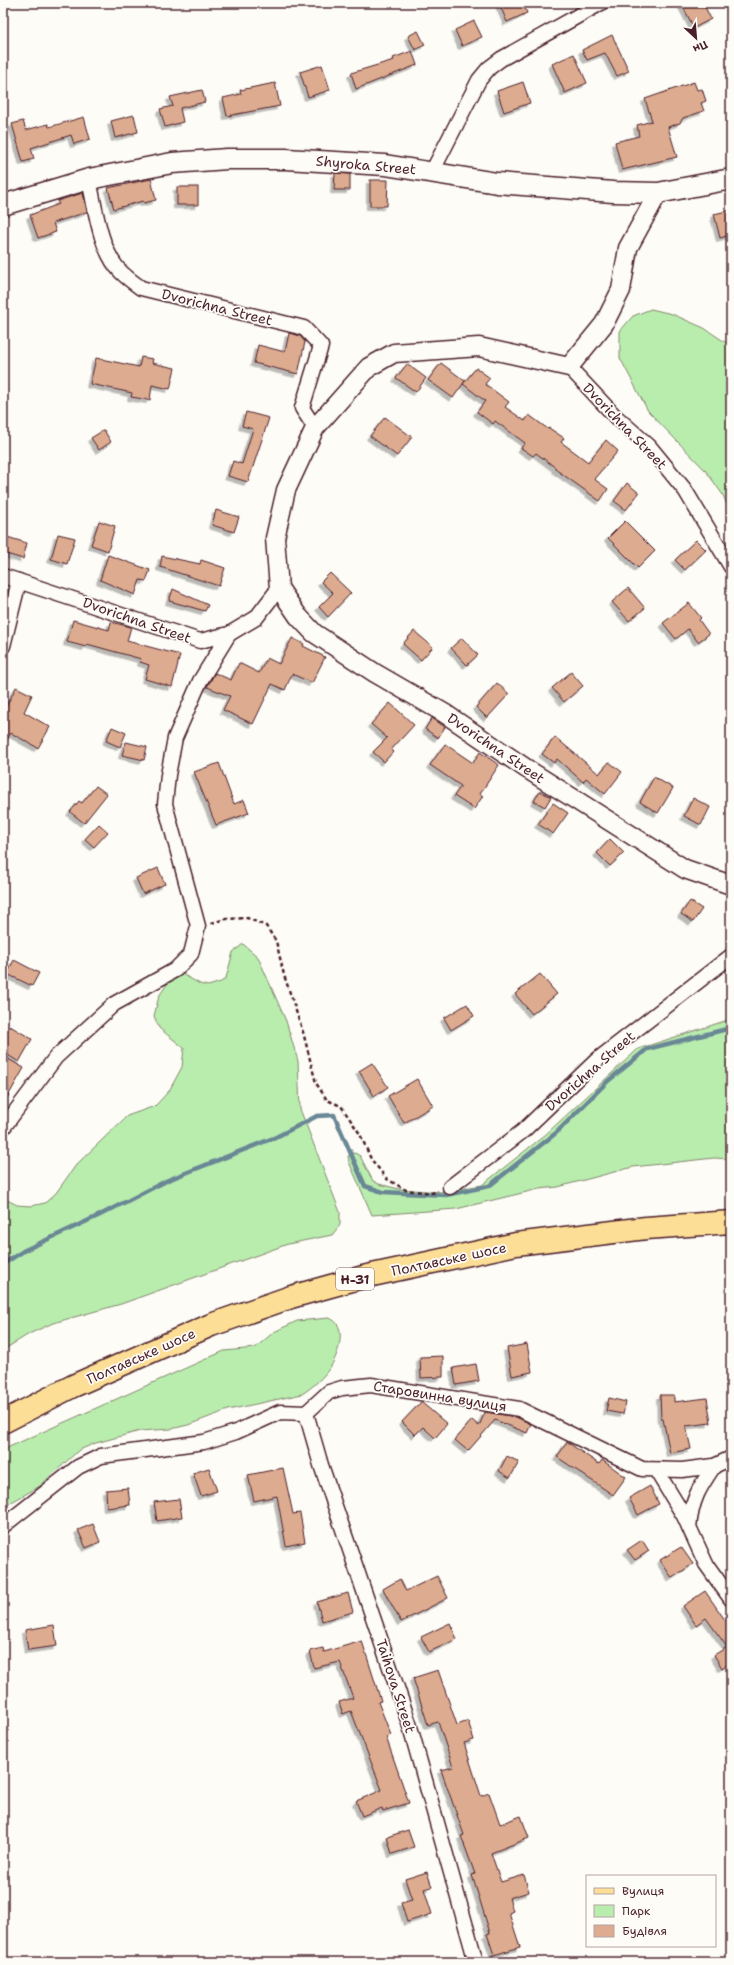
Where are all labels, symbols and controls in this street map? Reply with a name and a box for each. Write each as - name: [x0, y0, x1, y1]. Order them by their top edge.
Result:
- north arrow: [676, 18, 716, 58]
- text: Пн: [690, 37, 710, 56]
- street label: Shyroka Street: [315, 152, 417, 178]
- street label: Dvorichna Street: [160, 285, 274, 329]
- street label: Dvorichna Street: [579, 379, 671, 473]
- street label: Dvorichna Street: [80, 593, 194, 647]
- street label: Dvorichna Street: [444, 709, 548, 787]
- street label: Dvorichna Street: [541, 1027, 639, 1115]
- street label: Полтавське шосе: [390, 1238, 508, 1280]
- road number: Н-31: [336, 1268, 374, 1290]
- street label: Полтавське шосе: [84, 1324, 198, 1388]
- street label: Старовинна вулиця: [372, 1377, 508, 1415]
- street label: Taihova Street: [372, 1637, 420, 1735]
- legend: [586, 1875, 716, 1947]
- text: Вулиця: [622, 1883, 664, 1899]
- text: Парк: [622, 1903, 651, 1919]
- text: Будівля: [622, 1923, 667, 1939]

